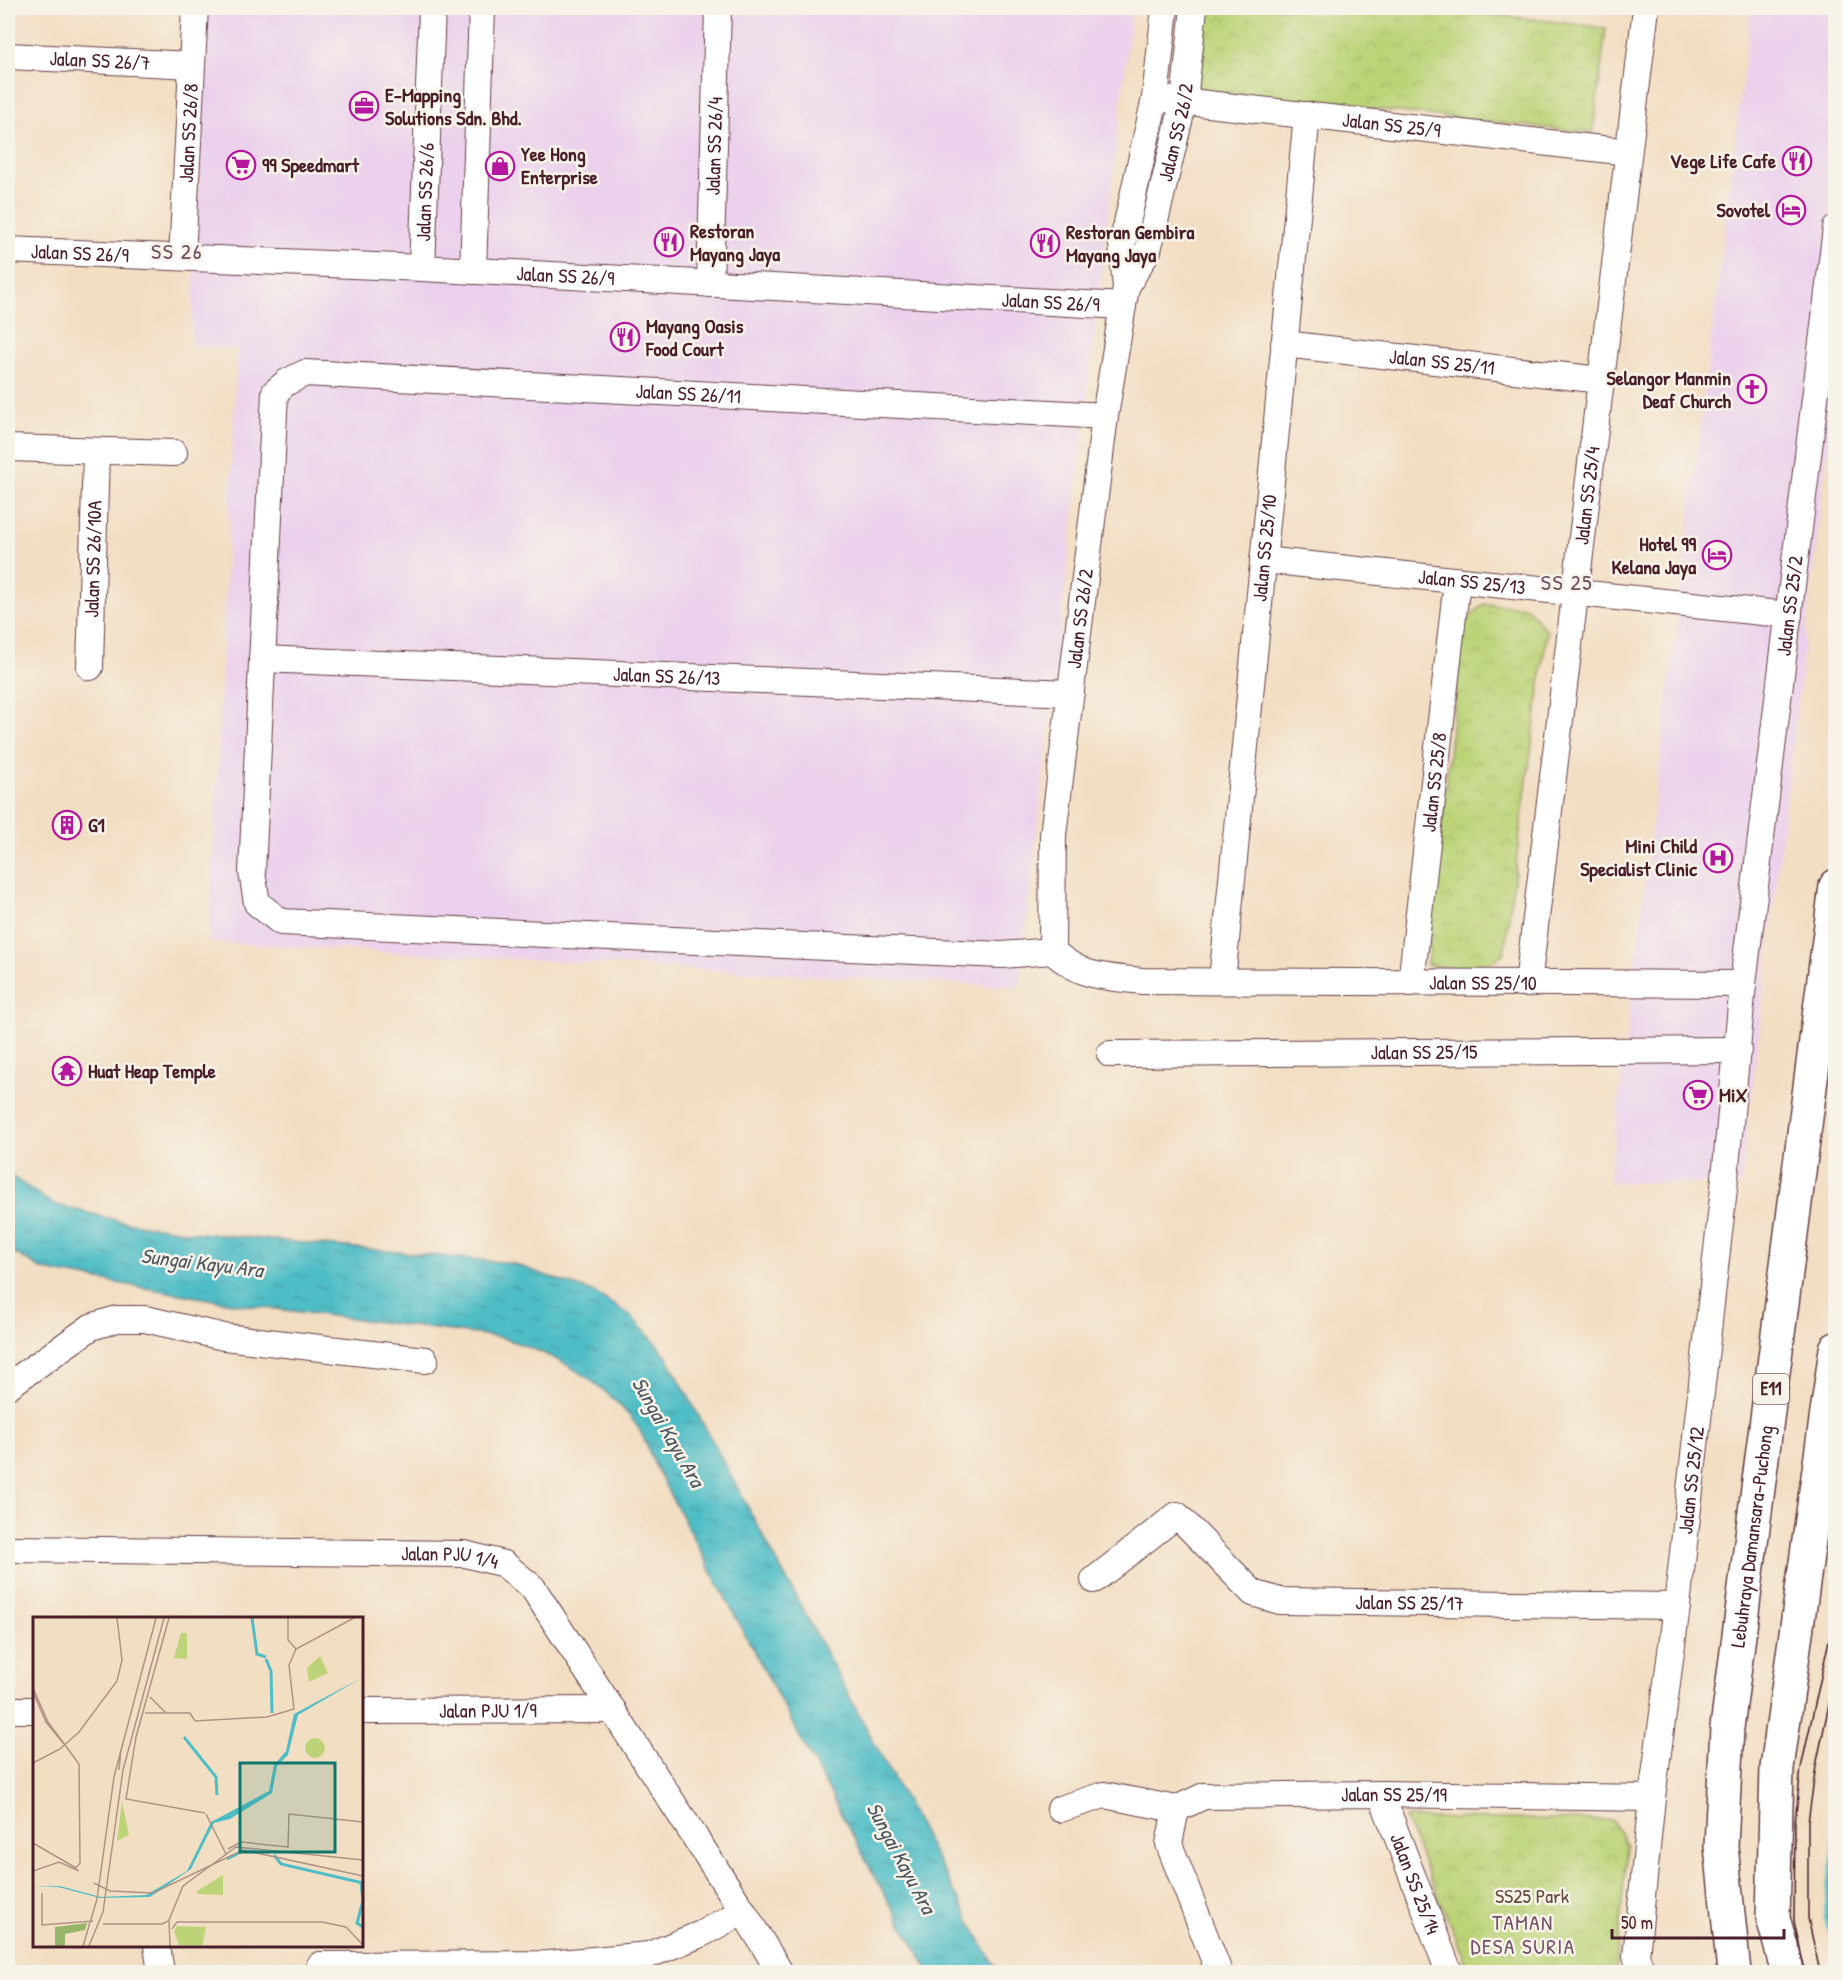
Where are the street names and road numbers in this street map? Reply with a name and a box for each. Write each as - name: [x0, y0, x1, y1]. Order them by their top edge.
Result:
- street label: Jalan SS 26/7: [49, 44, 151, 76]
- street label: Jalan SS 26/2: [1151, 81, 1199, 184]
- street label: Jalan SS 26/8: [172, 83, 204, 184]
- street label: Jalan SS 26/4: [699, 96, 728, 196]
- street label: Jalan SS 25/9: [1341, 105, 1442, 144]
- street label: Jalan SS 26/6: [409, 142, 440, 242]
- street label: Jalan SS 26/9: [30, 237, 130, 268]
- street label: Jalan SS 26/9: [516, 259, 615, 291]
- street label: Jalan SS 26/9: [1001, 285, 1100, 318]
- street label: Jalan SS 25/11: [1388, 342, 1496, 381]
- street label: Jalan SS 26/11: [635, 377, 742, 409]
- street label: Jalan SS 25/4: [1567, 445, 1606, 546]
- street label: Jalan SS 25/10: [1245, 493, 1283, 603]
- street label: Jalan SS 26/10A: [77, 500, 108, 618]
- street label: Jalan SS 25/2: [1769, 554, 1809, 657]
- street label: Jalan SS 25/13: [1417, 562, 1527, 600]
- street label: Jalan SS 26/2: [1060, 567, 1099, 670]
- street label: Jalan SS 26/13: [613, 660, 721, 691]
- street label: Jalan SS 25/8: [1414, 731, 1453, 833]
- street label: Jalan SS 25/10: [1429, 968, 1537, 996]
- street label: Jalan SS 25/15: [1370, 1038, 1478, 1065]
- road number: E11: [1753, 1374, 1789, 1404]
- street label: Jalan SS 25/12: [1671, 1424, 1710, 1535]
- street label: Lebuhraya Damansara–Puchong: [1724, 1424, 1779, 1649]
- street label: Jalan PJU 1/4: [401, 1539, 501, 1575]
- street label: Jalan SS 25/17: [1355, 1588, 1464, 1616]
- street label: Jalan PJU 1/9: [439, 1696, 537, 1724]
- street label: Jalan SS 25/19: [1341, 1780, 1447, 1808]
- street label: Jalan SS 25/14: [1384, 1829, 1447, 1938]

